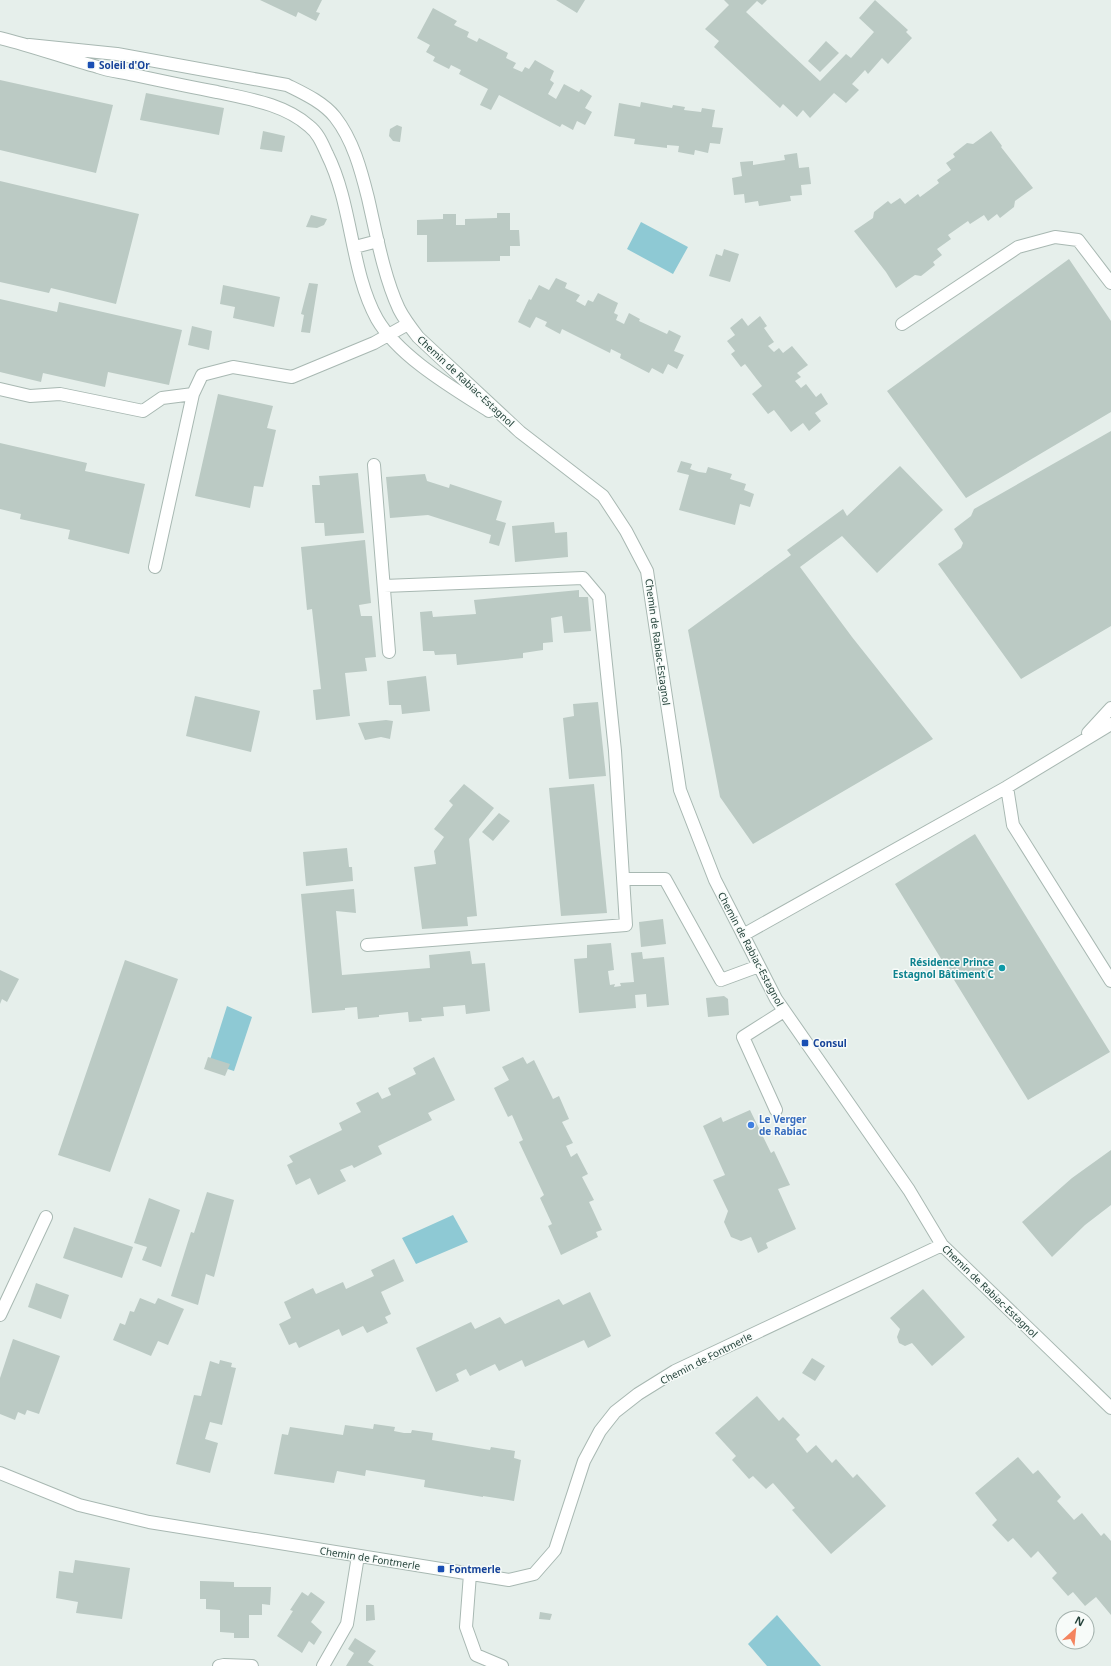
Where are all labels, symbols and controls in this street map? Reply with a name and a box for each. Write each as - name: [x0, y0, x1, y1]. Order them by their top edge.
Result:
- place label: Soleil d'Or: [99, 58, 150, 72]
- marker: Soleil d'Or: [86, 60, 96, 70]
- street label: Chemin de Rabiac-Estagnol: [414, 332, 518, 430]
- street label: Chemin de Rabiac-Estagnol: [642, 578, 674, 706]
- street label: Chemin de Rabiac-Estagnol: [715, 889, 787, 1009]
- place label: Résidence Prince Estagnol Bâtiment C: [893, 955, 995, 981]
- marker: Résidence Prince Estagnol Bâtiment C: [997, 963, 1007, 973]
- place label: Consul: [813, 1036, 847, 1050]
- marker: Consul: [800, 1038, 810, 1048]
- place label: Le Verger de Rabiac: [759, 1112, 807, 1138]
- marker: Le Verger de Rabiac: [746, 1120, 756, 1130]
- street label: Chemin de Rabiac-Estagnol: [939, 1242, 1041, 1340]
- street label: Chemin de Fontmerle: [658, 1329, 755, 1387]
- street label: Chemin de Fontmerle: [319, 1543, 422, 1573]
- place label: Fontmerle: [449, 1562, 501, 1576]
- marker: Fontmerle: [436, 1564, 446, 1574]
- north arrow: [1055, 1610, 1095, 1650]
- text: N: [1072, 1612, 1087, 1629]

